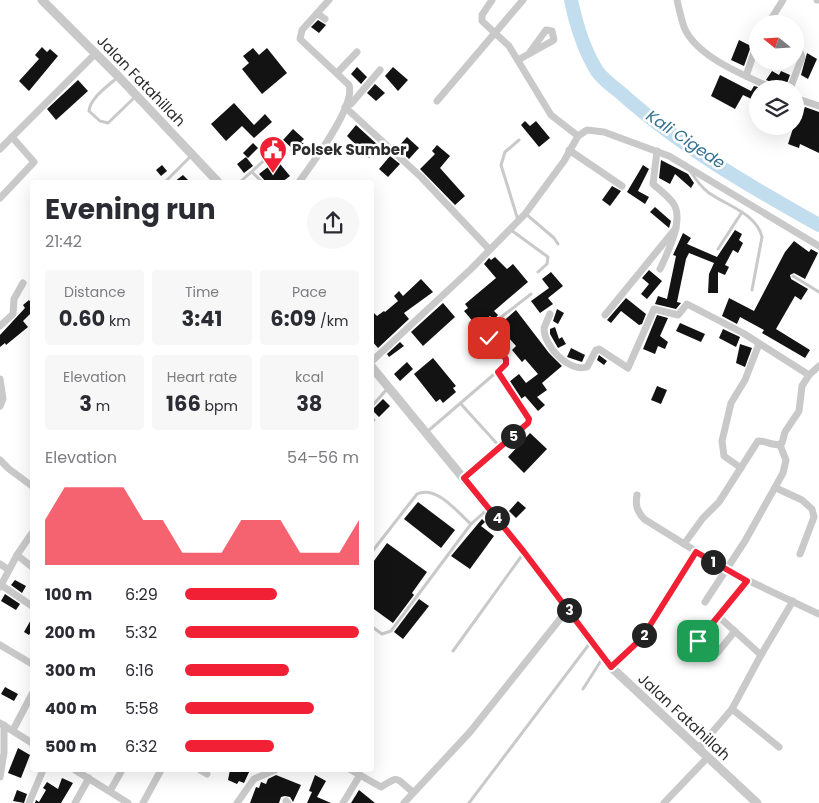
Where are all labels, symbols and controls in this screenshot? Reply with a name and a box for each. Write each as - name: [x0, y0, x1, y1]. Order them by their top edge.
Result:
- north arrow: [749, 15, 804, 70]
- map controls: [749, 15, 804, 135]
- street label: Jalan Fatahillah: [92, 30, 190, 131]
- button: layers: [749, 80, 804, 135]
- water label: Kali Cigede: [642, 104, 730, 174]
- public building icon: Polsek Sumber: [258, 135, 288, 174]
- place label: Polsek Sumber: [292, 139, 407, 160]
- text: Evening run: [45, 190, 216, 229]
- button: share: [307, 197, 359, 249]
- text: 21:42: [45, 230, 82, 253]
- text: Distance: [64, 282, 125, 302]
- text: Time: [185, 282, 219, 302]
- text: Pace: [292, 282, 327, 302]
- text: 0.60: [59, 304, 105, 333]
- text: 3:41: [182, 304, 222, 333]
- text: 6:09: [270, 304, 316, 333]
- text: km: [105, 311, 131, 331]
- text: /km: [316, 311, 348, 331]
- pin: [468, 317, 510, 359]
- icon: check: [475, 324, 503, 352]
- text: Elevation: [63, 367, 126, 387]
- text: Heart rate: [167, 367, 237, 387]
- text: kcal: [295, 367, 324, 387]
- text: 3: [79, 389, 92, 418]
- text: 166: [166, 389, 201, 418]
- text: 38: [296, 389, 322, 418]
- text: m: [92, 396, 110, 416]
- text: bpm: [201, 396, 238, 416]
- pin: 5: [500, 424, 526, 448]
- text: 5: [509, 426, 518, 446]
- text: Elevation: [45, 446, 117, 469]
- text: 54–56 m: [287, 446, 359, 469]
- pin: 4: [484, 506, 510, 530]
- text: 4: [493, 508, 502, 528]
- pin: 1: [700, 550, 726, 574]
- text: 1: [711, 552, 716, 572]
- text: 100 m: [45, 583, 92, 606]
- text: 6:29: [125, 583, 158, 606]
- pin: 3: [556, 598, 582, 622]
- text: 3: [565, 600, 574, 620]
- pin: [677, 620, 719, 662]
- text: 200 m: [45, 621, 95, 644]
- text: 5:32: [125, 621, 157, 644]
- pin: 2: [632, 622, 656, 648]
- text: 2: [641, 625, 649, 645]
- icon: arrive: [684, 627, 712, 655]
- text: 300 m: [45, 659, 96, 682]
- text: 6:16: [125, 659, 154, 682]
- street label: Jalan Fatahillah: [634, 668, 735, 765]
- text: 400 m: [45, 697, 97, 720]
- text: 5:58: [125, 697, 159, 720]
- text: 500 m: [45, 735, 97, 758]
- text: 6:32: [125, 735, 157, 758]

